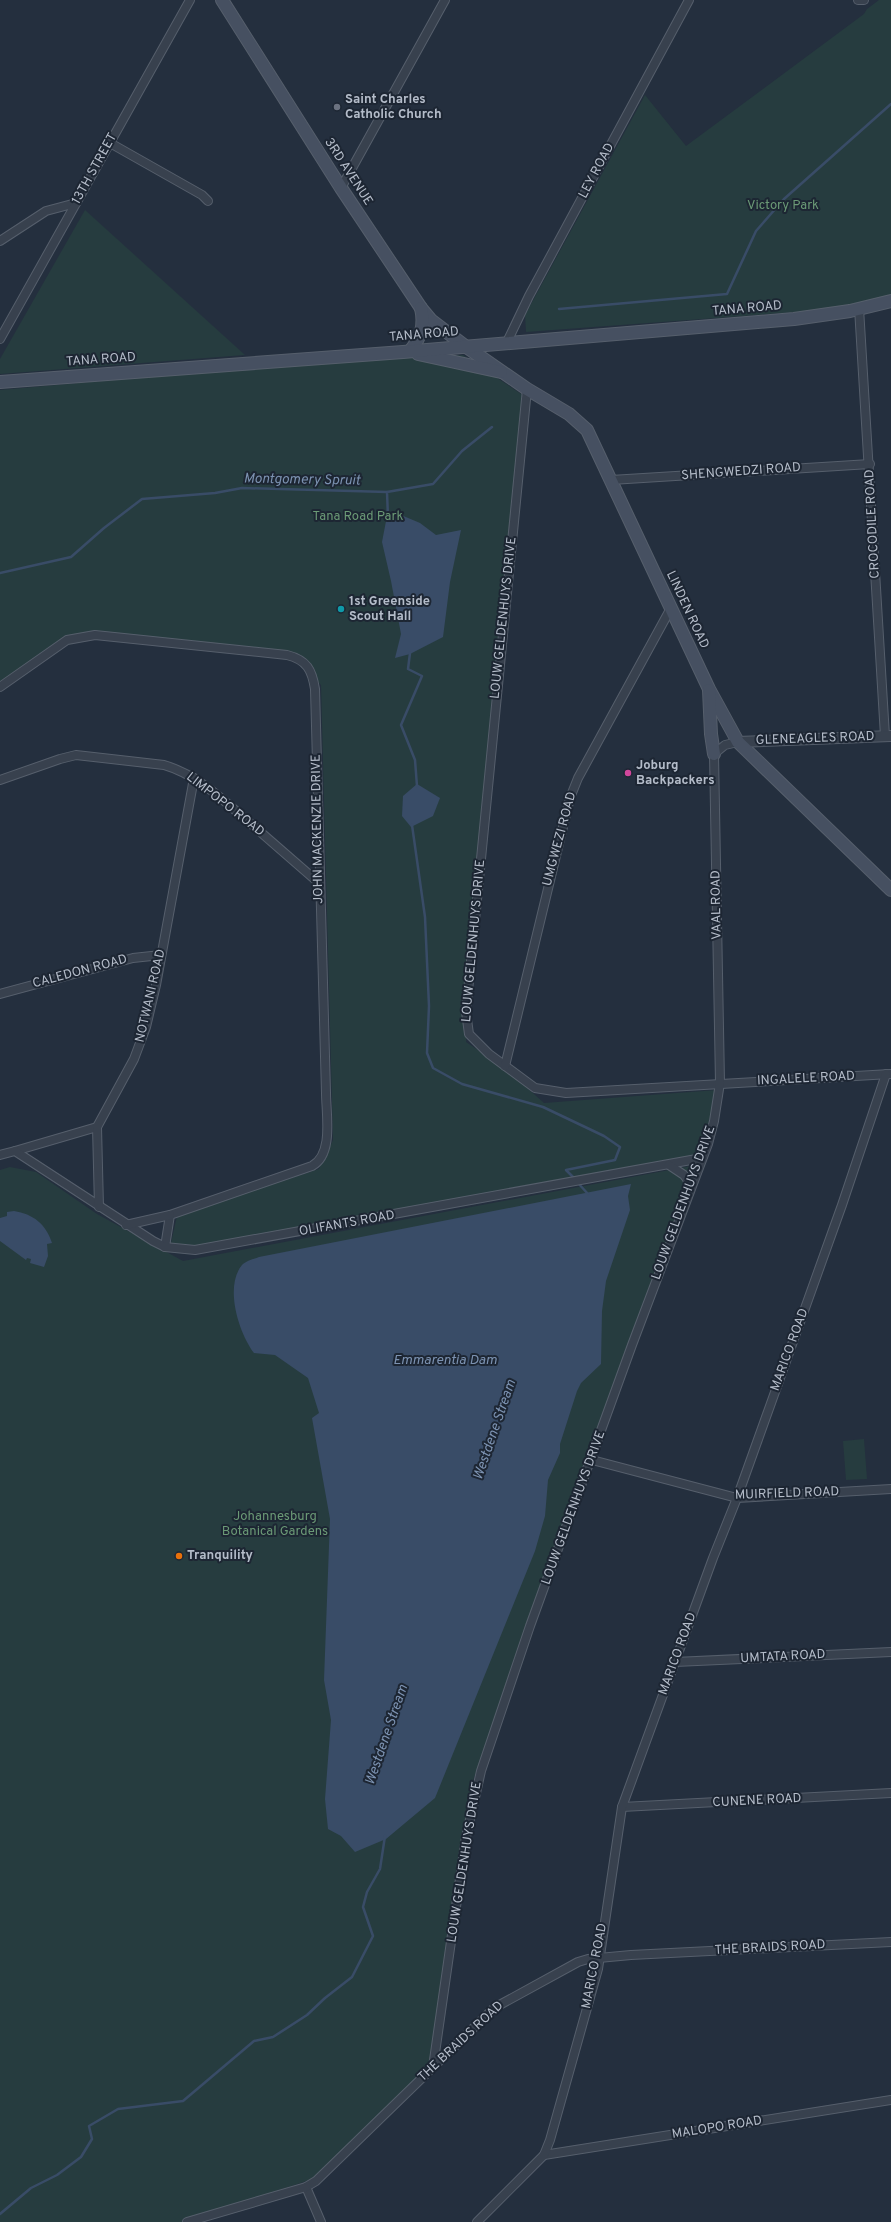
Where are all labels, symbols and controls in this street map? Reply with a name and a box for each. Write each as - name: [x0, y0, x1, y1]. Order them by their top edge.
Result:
- place label: Saint Charles Catholic Church: [345, 92, 442, 123]
- marker: Saint Charles Catholic Church: [332, 102, 342, 112]
- street label: 13TH STREET: [69, 131, 121, 207]
- street label: 3RD AVENUE: [320, 135, 376, 209]
- street label: LEY ROAD: [576, 140, 618, 202]
- park label: Victory Park: [747, 198, 819, 214]
- street label: TANA ROAD: [711, 298, 783, 320]
- street label: TANA ROAD: [388, 324, 460, 346]
- street label: TANA ROAD: [66, 350, 136, 370]
- street label: SHENGWEDZI ROAD: [681, 460, 801, 484]
- street label: CROCODILE ROAD: [862, 469, 884, 579]
- water label: Montgomery Spruit: [244, 470, 362, 490]
- park label: Tana Road Park: [312, 509, 404, 525]
- street label: LOUW GELDENHUYS DRIVE: [488, 536, 520, 700]
- street label: LINDEN ROAD: [662, 569, 712, 651]
- place label: 1st Greenside Scout Hall: [349, 594, 430, 625]
- marker: 1st Greenside Scout Hall: [336, 604, 346, 614]
- street label: GLENEAGLES ROAD: [755, 729, 875, 749]
- street label: JOHN MACKENZIE DRIVE: [309, 754, 327, 904]
- place label: Joburg Backpackers: [636, 758, 715, 789]
- marker: Joburg Backpackers: [623, 768, 633, 778]
- street label: LIMPOPO ROAD: [183, 770, 267, 840]
- street label: UMGWEZI ROAD: [540, 790, 580, 888]
- street label: LOUW GELDENHUYS DRIVE: [459, 859, 489, 1023]
- street label: VAAL ROAD: [708, 870, 726, 940]
- street label: NOTWANI ROAD: [132, 948, 170, 1044]
- street label: CALEDON ROAD: [31, 952, 129, 992]
- street label: INGALELE ROAD: [757, 1068, 855, 1090]
- street label: LOUW GELDENHUYS DRIVE: [649, 1124, 719, 1282]
- street label: OLIFANTS ROAD: [298, 1208, 396, 1240]
- street label: MARICO ROAD: [768, 1306, 812, 1394]
- water label: Emmarentia Dam: [393, 1352, 498, 1369]
- water label: Westdene Stream: [470, 1377, 520, 1482]
- street label: LOUW GELDENHUYS DRIVE: [539, 1429, 609, 1587]
- street label: MUIRFIELD ROAD: [735, 1484, 839, 1504]
- park label: Johannesburg Botanical Gardens: [222, 1509, 328, 1540]
- place label: Tranquility: [187, 1548, 254, 1564]
- marker: Tranquility: [174, 1551, 184, 1561]
- street label: MARICO ROAD: [656, 1610, 700, 1698]
- street label: UMTATA ROAD: [740, 1647, 826, 1667]
- water label: Westdene Stream: [362, 1682, 412, 1787]
- street label: LOUW GELDENHUYS DRIVE: [444, 1780, 486, 1944]
- street label: CUNENE ROAD: [712, 1791, 802, 1811]
- street label: MARICO ROAD: [579, 1922, 611, 2010]
- street label: THE BRAIDS ROAD: [714, 1937, 826, 1959]
- street label: THE BRAIDS ROAD: [415, 1998, 507, 2086]
- street label: MALOPO ROAD: [671, 2113, 763, 2143]

